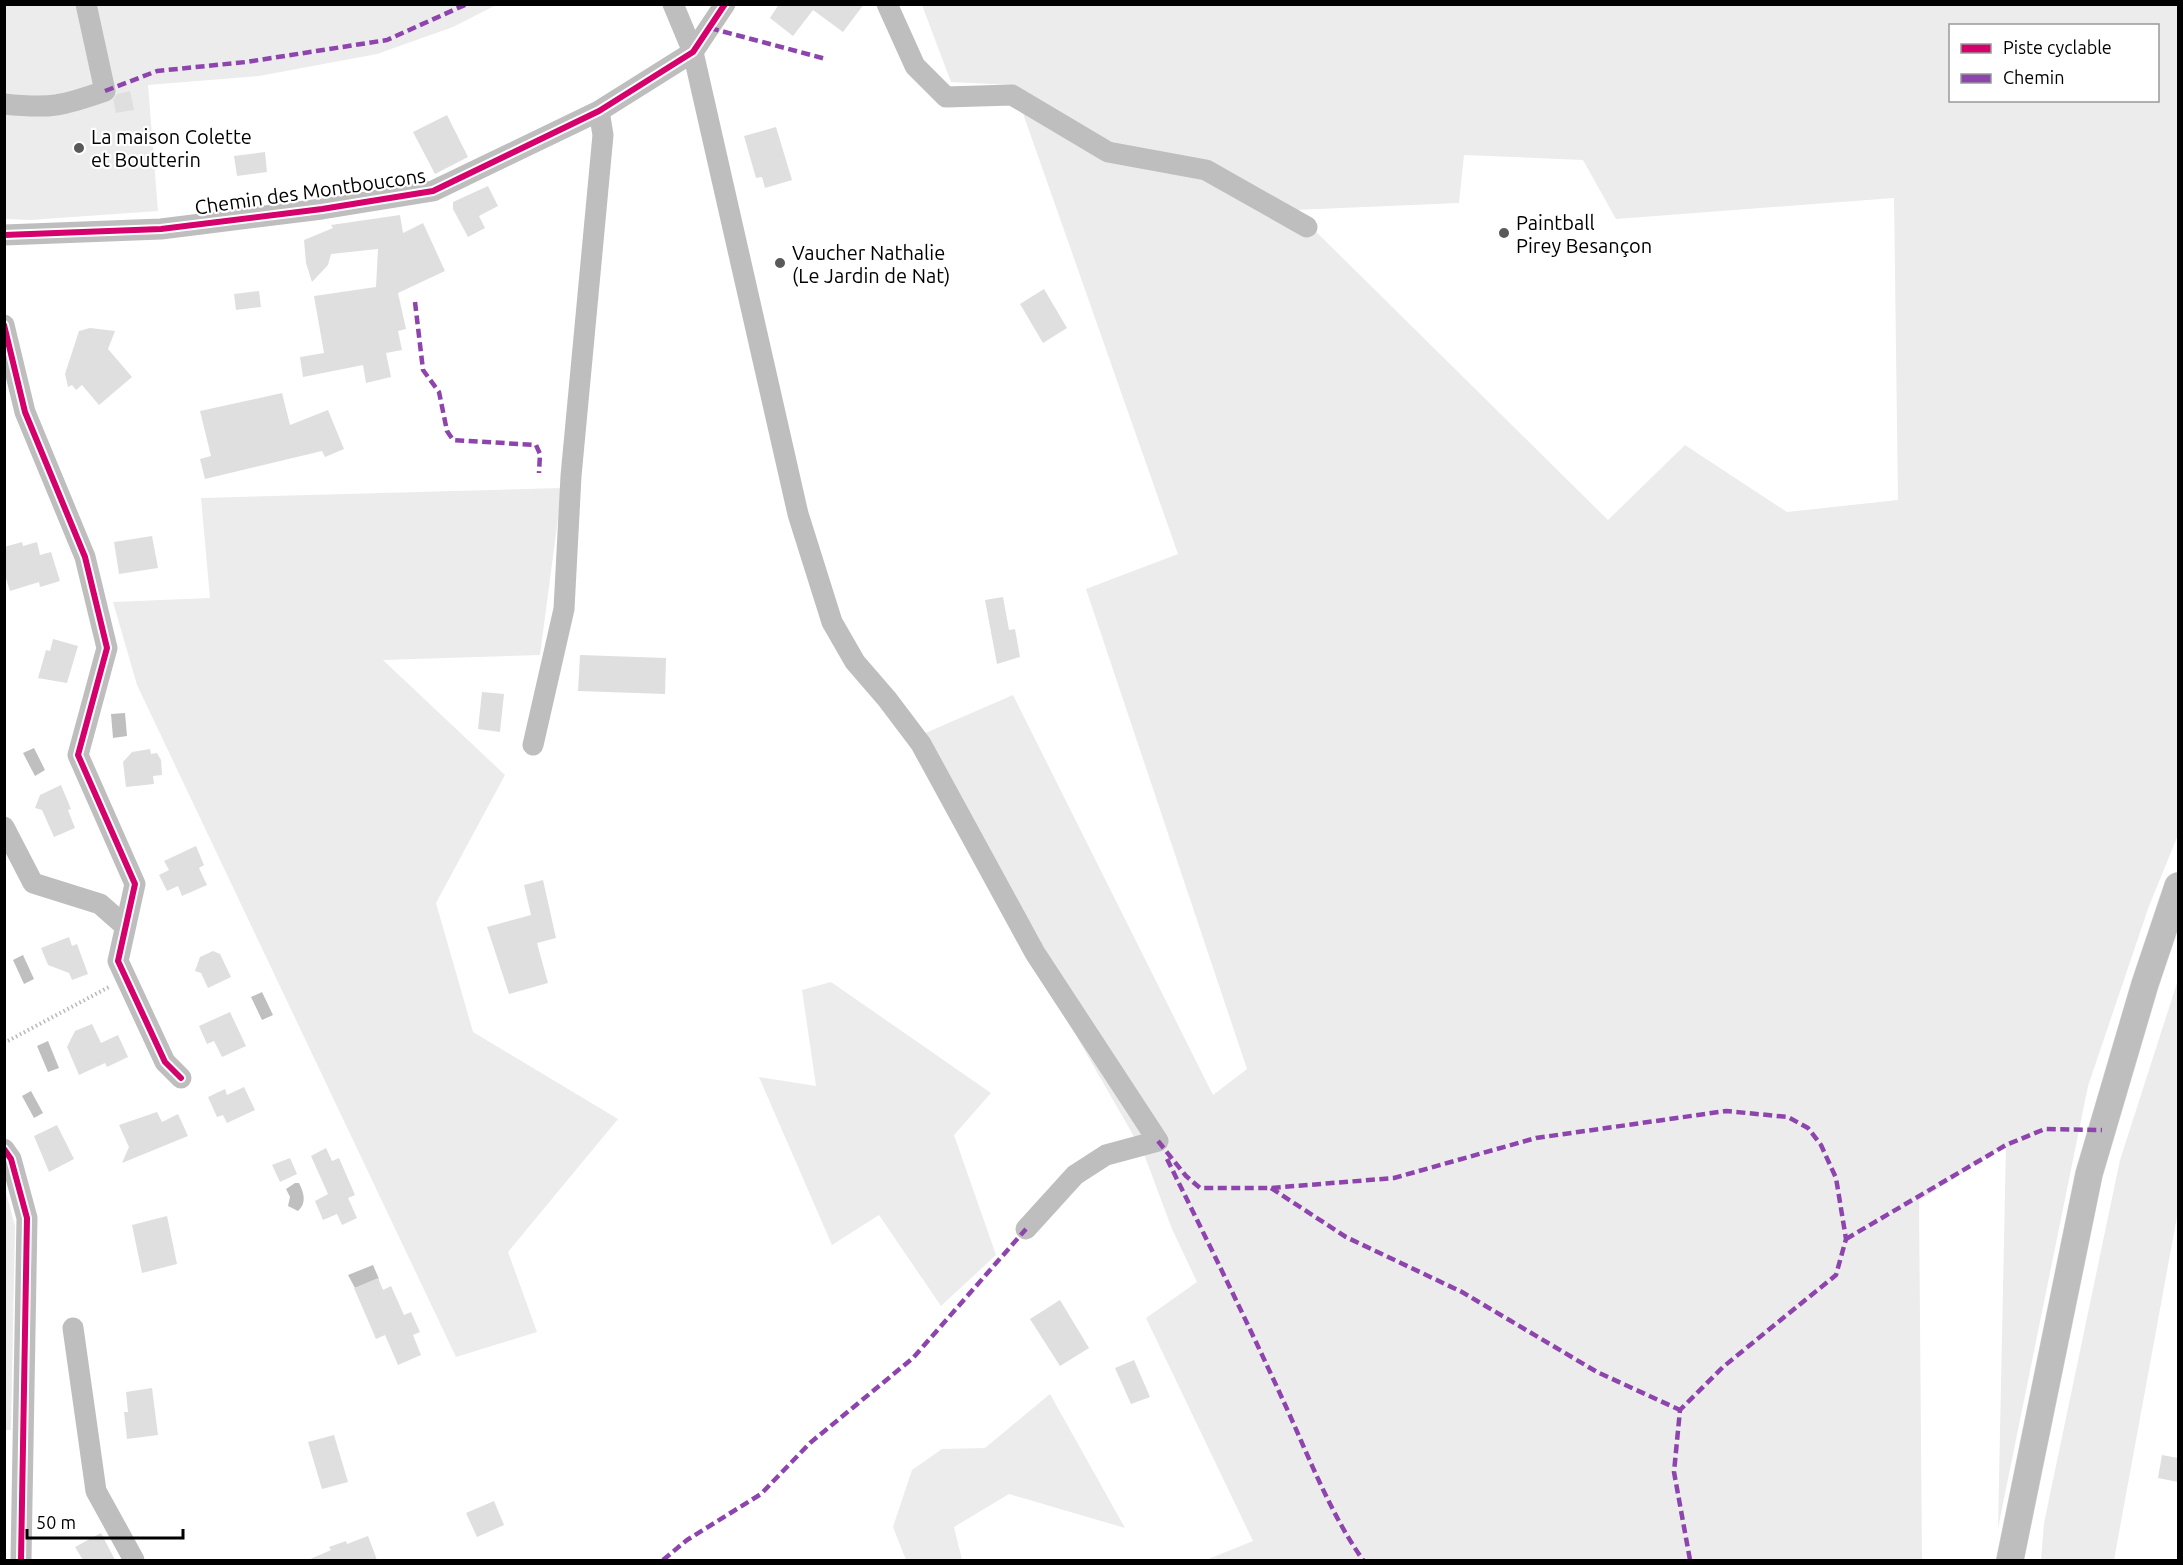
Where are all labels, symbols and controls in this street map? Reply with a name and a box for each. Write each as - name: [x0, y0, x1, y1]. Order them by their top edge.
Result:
- legend: [1949, 24, 2159, 102]
- text: Piste cyclable: [2003, 37, 2112, 57]
- text: Chemin: [2003, 67, 2064, 87]
- place label: La maison Colette et Boutterin: [91, 125, 252, 171]
- marker: La maison Colette et Boutterin: [72, 141, 86, 155]
- street label: Chemin des Montboucons: [193, 163, 427, 219]
- place label: Paintball Pirey Besançon: [1516, 211, 1652, 257]
- marker: Paintball Pirey Besançon: [1497, 226, 1511, 240]
- place label: Vaucher Nathalie (Le Jardin de Nat): [792, 241, 950, 287]
- marker: Vaucher Nathalie (Le Jardin de Nat): [773, 256, 787, 270]
- scale bar: [27, 1502, 183, 1540]
- text: 50 m: [36, 1512, 76, 1532]

